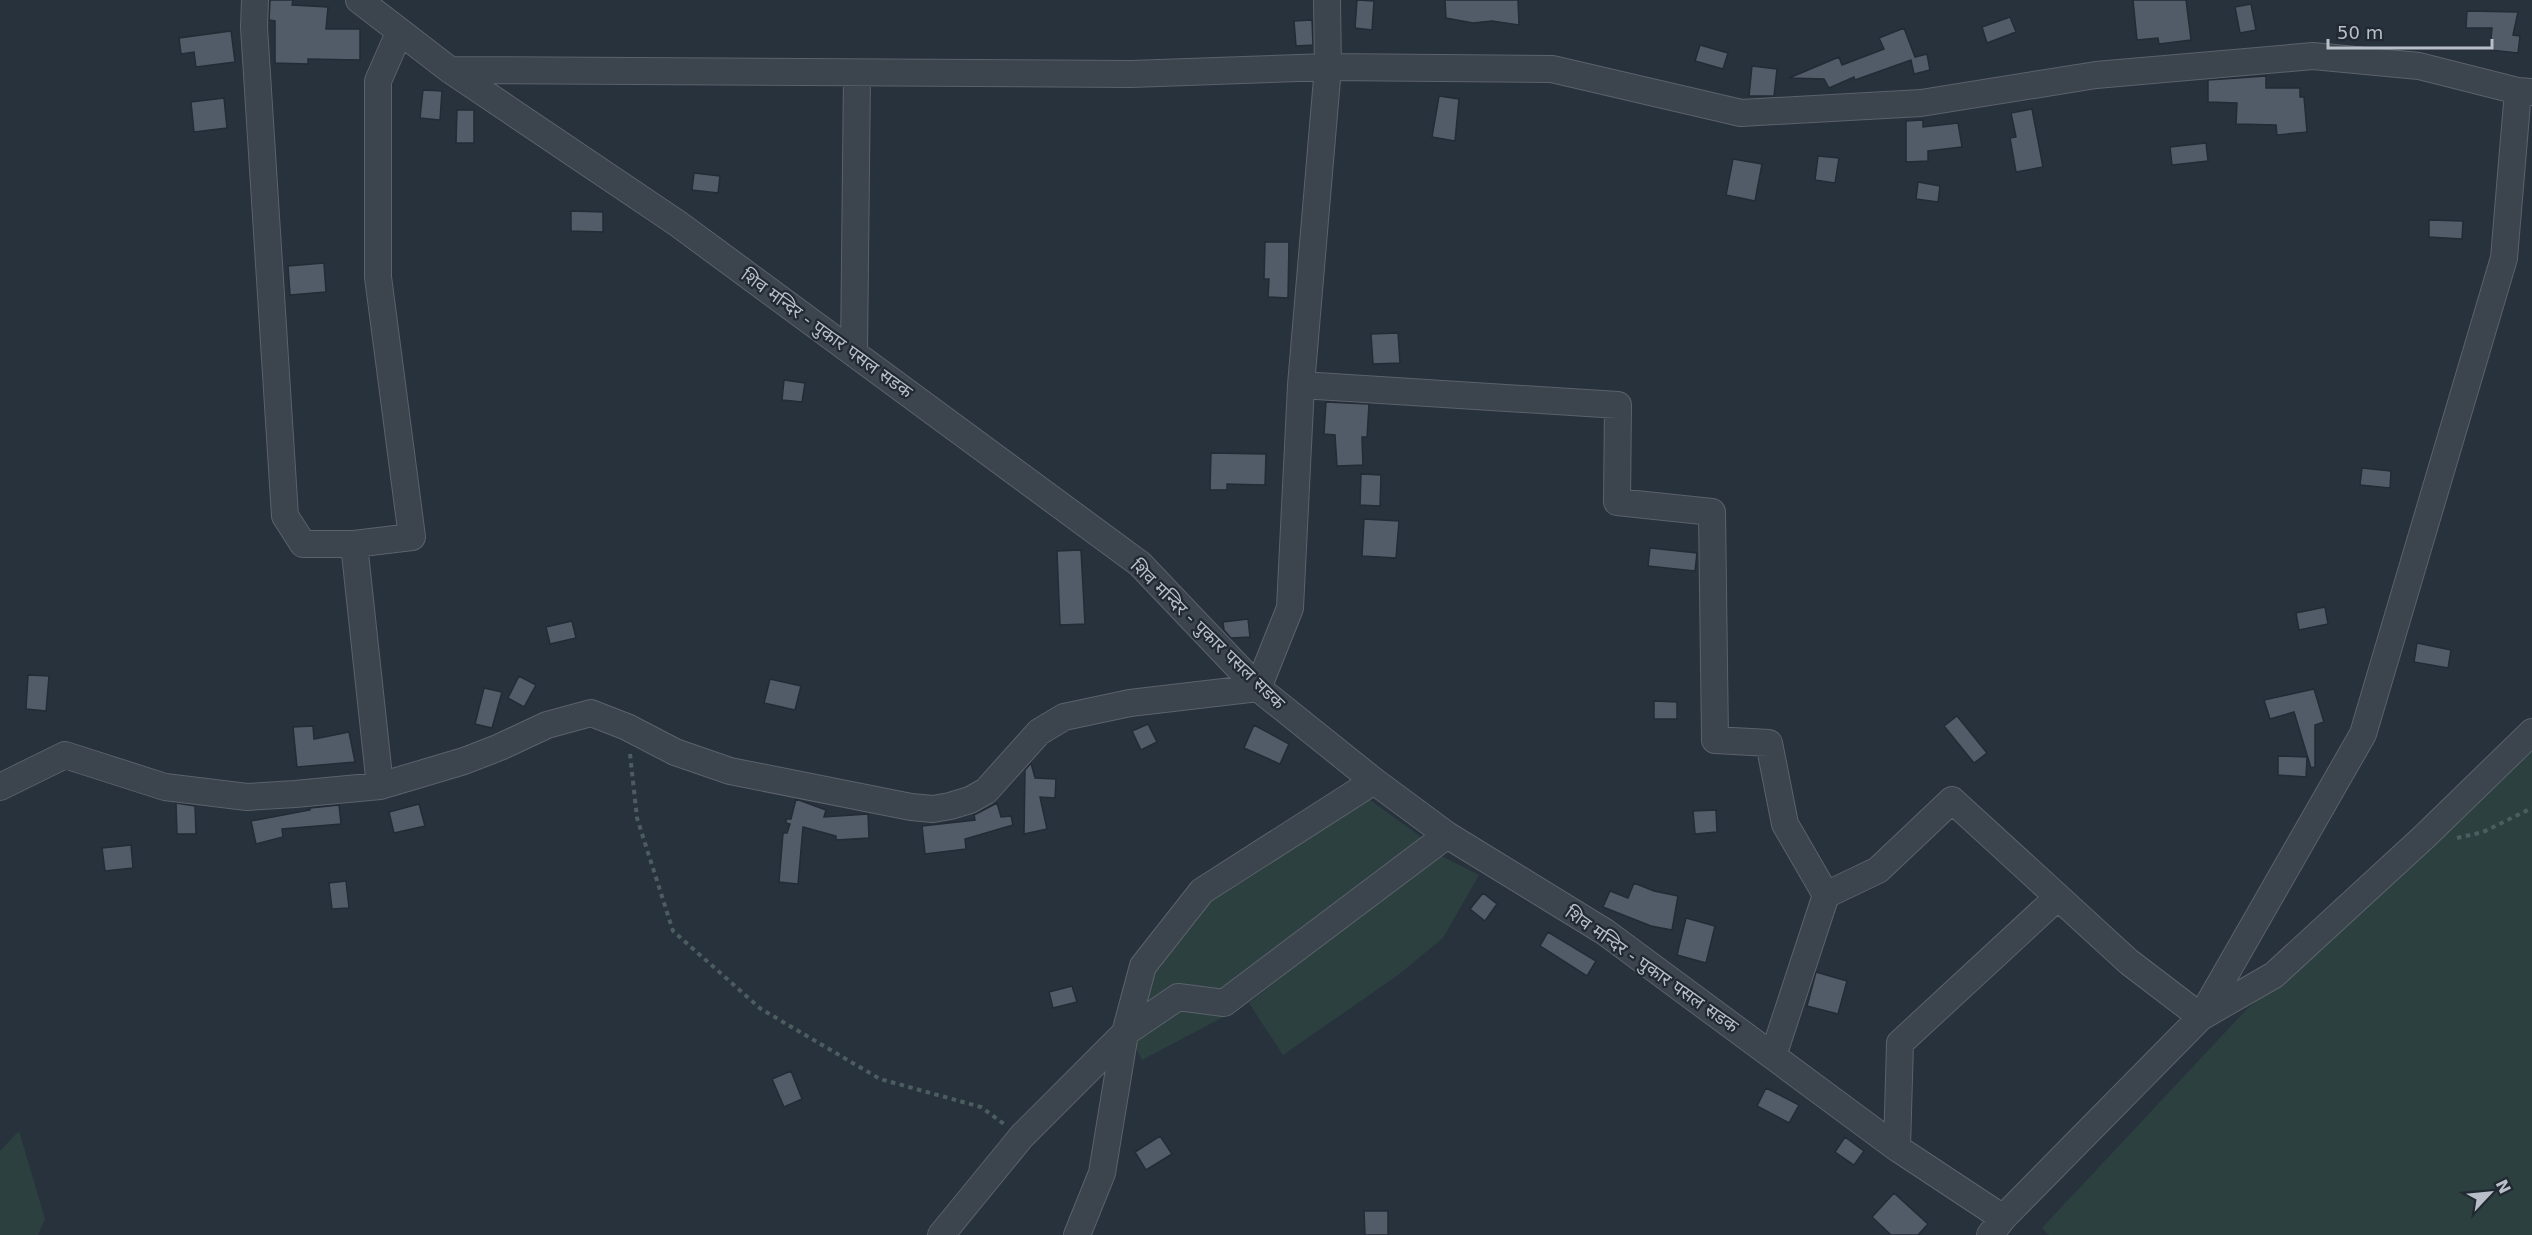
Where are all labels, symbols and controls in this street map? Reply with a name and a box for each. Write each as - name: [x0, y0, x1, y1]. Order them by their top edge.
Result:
- scale bar: [2328, 12, 2492, 50]
- text: 50 m: [2337, 22, 2383, 43]
- street label: शिव मन्दिर - पुकार पसल सडक: [736, 264, 918, 404]
- street label: शिव मन्दिर - पुकार पसल सडक: [1125, 555, 1290, 715]
- street label: शिव मन्दिर - पुकार पसल सडक: [1560, 901, 1743, 1039]
- north arrow: [2460, 1163, 2520, 1223]
- text: N: [2492, 1176, 2515, 1197]

